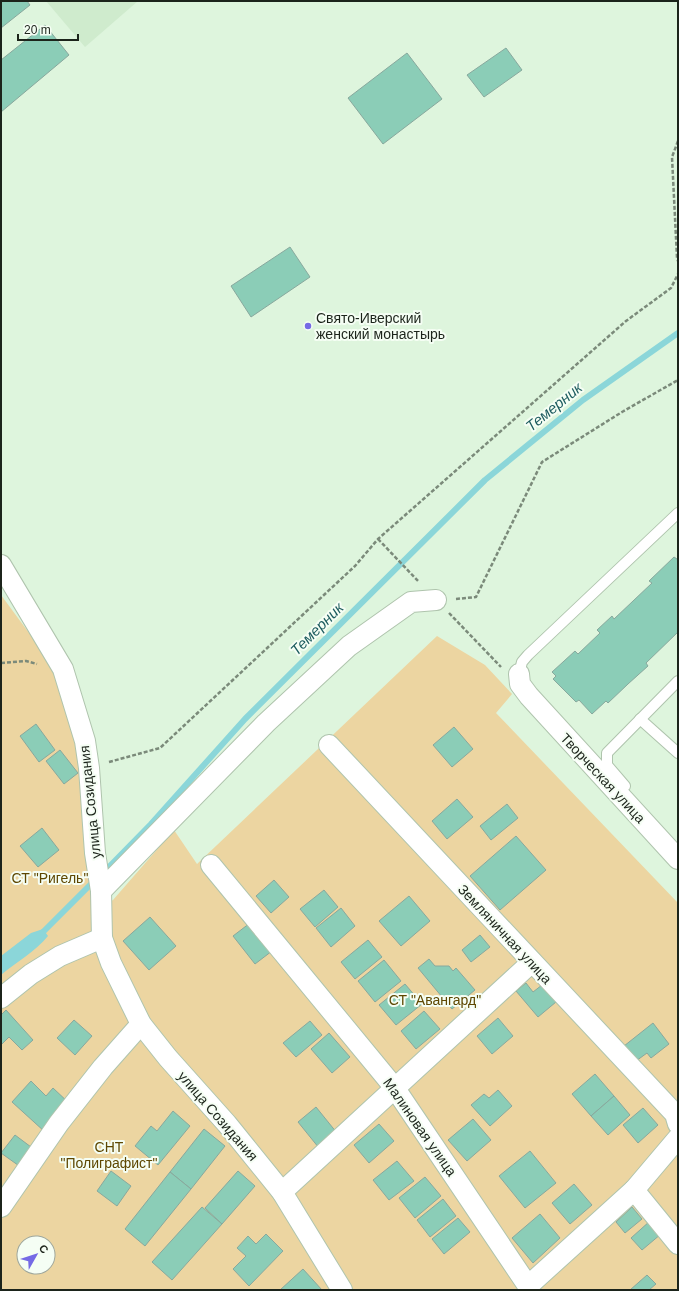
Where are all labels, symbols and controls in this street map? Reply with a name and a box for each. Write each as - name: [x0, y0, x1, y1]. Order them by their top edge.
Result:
- scale bar: [18, 16, 78, 42]
- text: 20 m: [24, 23, 51, 37]
- place label: Свято-Иверский женский монастырь: [316, 310, 445, 342]
- marker: Свято-Иверский женский монастырь: [303, 321, 313, 331]
- water label: Темерник: [522, 378, 586, 434]
- water label: Темерник: [287, 598, 347, 659]
- street label: Творческая улица: [557, 730, 649, 826]
- street label: улица Созидания: [76, 745, 104, 859]
- park label: СТ "Ригель": [12, 870, 88, 886]
- street label: Земляничная улица: [455, 881, 555, 987]
- park label: СТ "Авангард": [389, 992, 481, 1008]
- street label: улица Созидания: [175, 1068, 261, 1164]
- street label: Малиновая улица: [380, 1075, 460, 1179]
- park label: СНТ "Полиграфист": [61, 1139, 157, 1171]
- north arrow: [16, 1235, 56, 1275]
- text: С: [37, 1242, 51, 1256]

